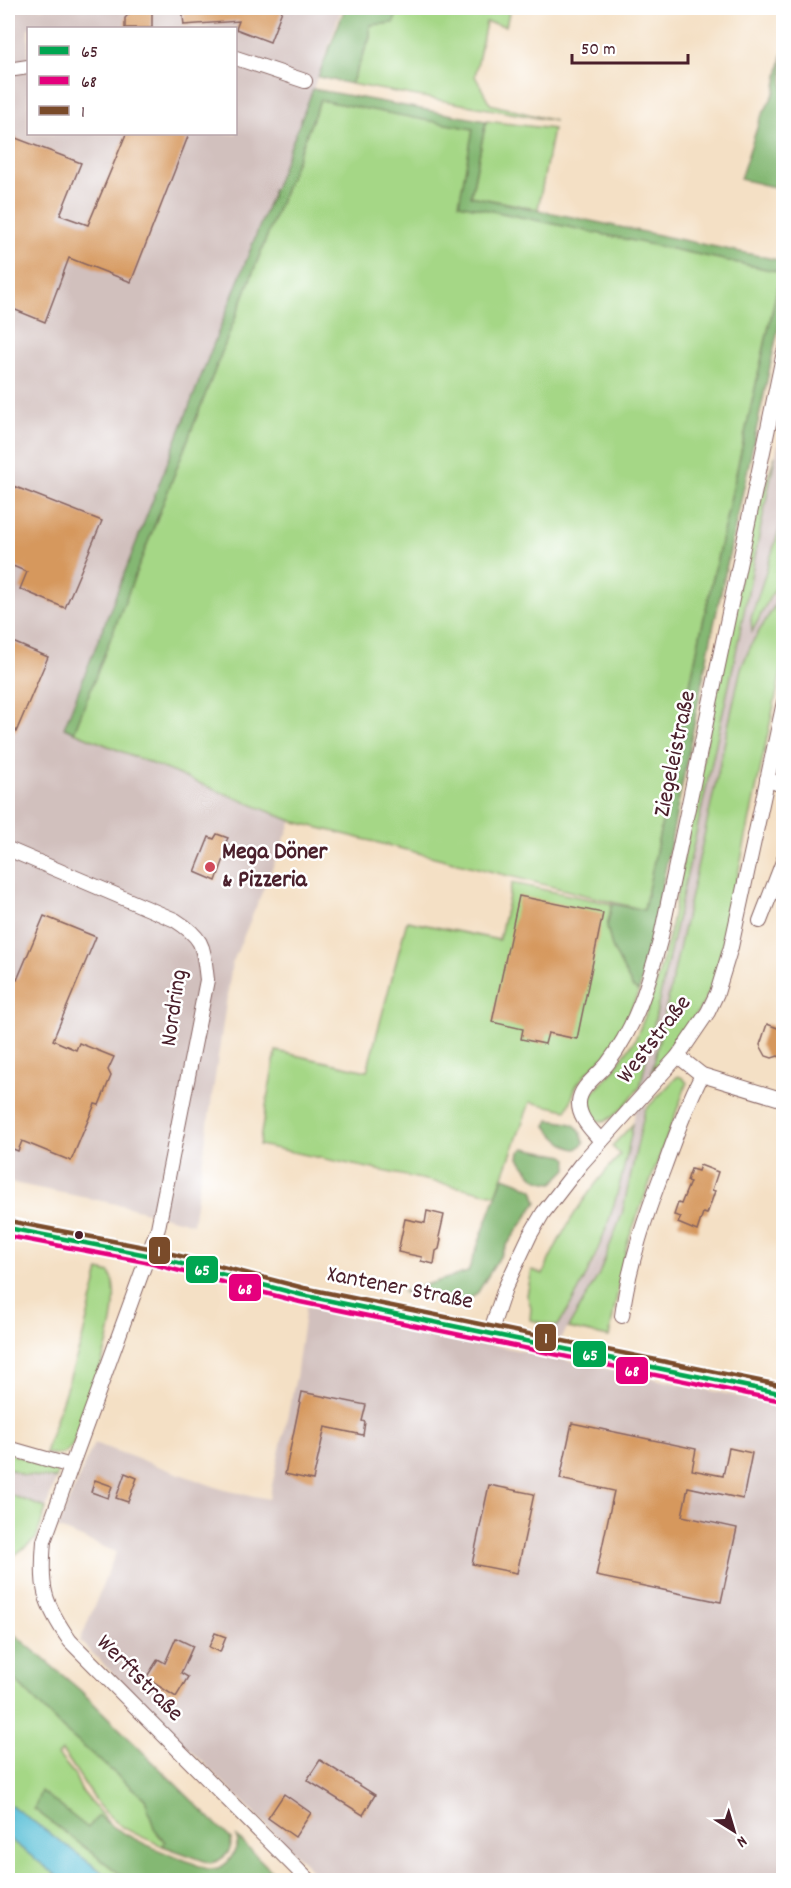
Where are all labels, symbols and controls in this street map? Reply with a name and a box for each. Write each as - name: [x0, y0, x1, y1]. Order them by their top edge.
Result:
- legend: [27, 27, 237, 135]
- scale bar: [572, 27, 688, 65]
- text: 50 m: [581, 38, 616, 63]
- text: 65: [81, 41, 98, 66]
- text: 68: [81, 71, 97, 96]
- text: 1: [81, 101, 85, 126]
- street label: Ziegeleistraße: [646, 688, 706, 820]
- place label: Mega Döner & Pizzeria: [222, 836, 329, 898]
- marker: Mega Döner & Pizzeria: [203, 860, 217, 874]
- street label: Nordring: [153, 967, 197, 1049]
- street label: Weststraße: [609, 988, 701, 1092]
- unlabelled marker: [73, 1229, 85, 1241]
- line badge: 1: [148, 1236, 171, 1265]
- text: 1: [157, 1241, 161, 1264]
- line badge: 65: [185, 1255, 219, 1284]
- street label: Xantener Straße: [324, 1258, 476, 1320]
- text: 65: [194, 1260, 210, 1283]
- line badge: 68: [228, 1273, 262, 1302]
- text: 68: [238, 1279, 253, 1302]
- line badge: 1: [534, 1323, 557, 1352]
- text: 1: [544, 1328, 548, 1351]
- line badge: 65: [572, 1340, 607, 1368]
- text: 65: [582, 1345, 598, 1368]
- line badge: 68: [615, 1356, 649, 1385]
- text: 68: [625, 1361, 640, 1384]
- street label: Werftstraße: [88, 1628, 190, 1730]
- north arrow: [704, 1801, 764, 1861]
- text: N: [731, 1829, 752, 1853]

